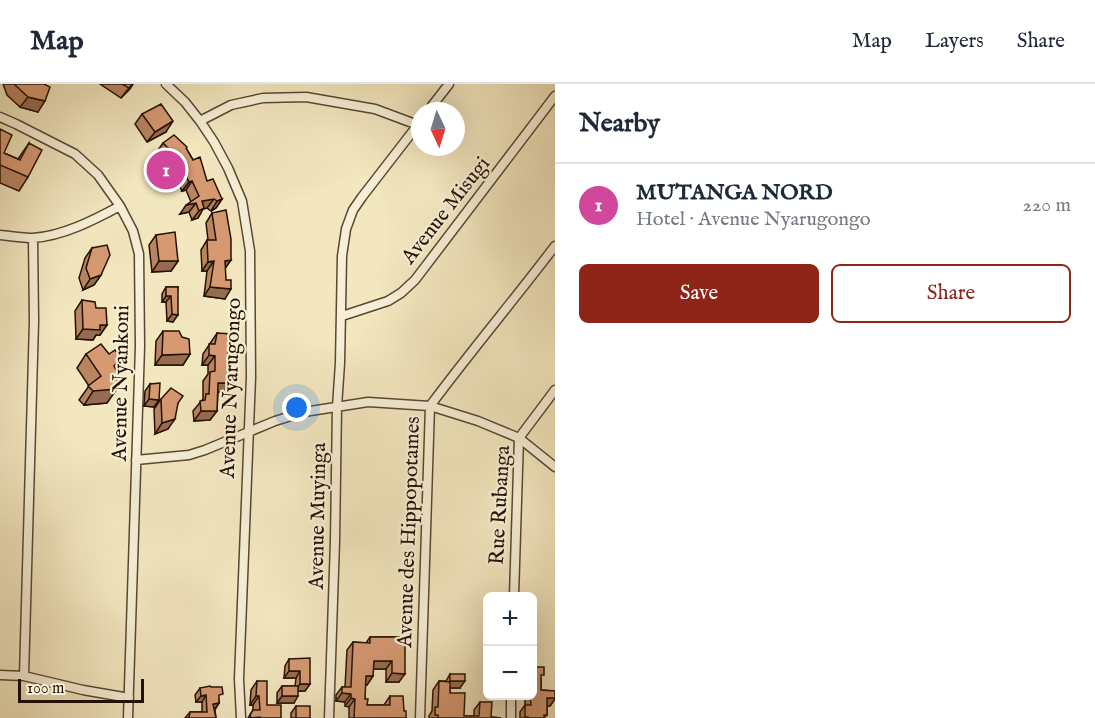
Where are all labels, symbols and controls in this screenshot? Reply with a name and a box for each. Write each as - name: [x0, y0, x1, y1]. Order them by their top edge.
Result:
- text: Map: [30, 24, 84, 59]
- text: Map: [852, 28, 892, 55]
- text: Layers: [925, 28, 984, 55]
- text: Share: [1017, 28, 1065, 55]
- north arrow: [411, 102, 465, 156]
- text: Nearby: [579, 107, 660, 140]
- pin: 1: [146, 148, 186, 193]
- street label: Avenue Misugi: [395, 152, 497, 271]
- text: MUTANGA NORD: [636, 179, 833, 207]
- text: 1: [595, 193, 602, 218]
- text: 220 m: [1023, 193, 1071, 218]
- text: Hotel · Avenue Nyarugongo: [636, 207, 870, 232]
- button: Save: [579, 264, 819, 323]
- button: Share: [831, 264, 1071, 323]
- street label: Avenue Nyarugongo: [215, 297, 248, 480]
- street label: Avenue Nyankoni: [107, 305, 136, 462]
- your location: [282, 393, 311, 422]
- street label: Avenue des Hippopotames: [392, 416, 427, 649]
- street label: Avenue Muyinga: [304, 441, 333, 591]
- street label: Rue Rubanga: [484, 444, 517, 566]
- map controls: [483, 592, 537, 700]
- button: +: [483, 592, 537, 646]
- button: −: [483, 646, 537, 700]
- scale bar: [18, 676, 144, 704]
- text: 100 m: [27, 679, 64, 699]

